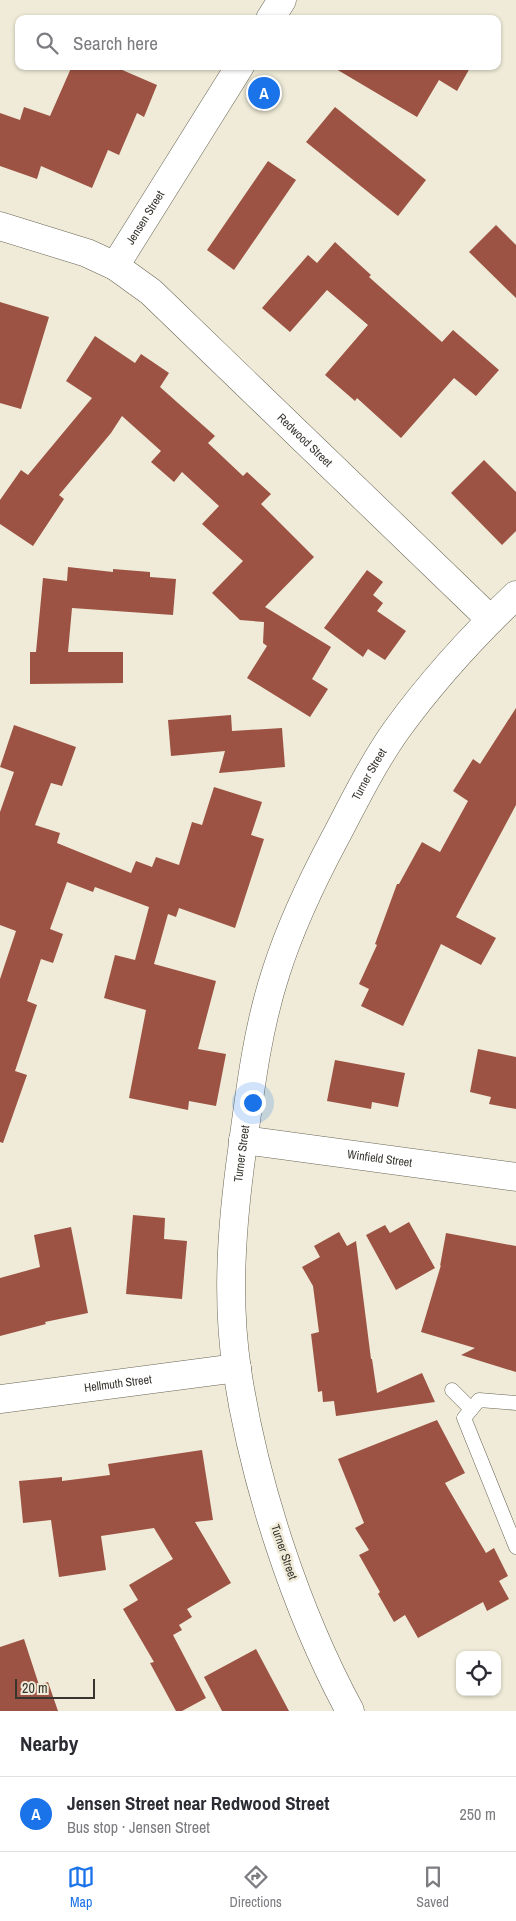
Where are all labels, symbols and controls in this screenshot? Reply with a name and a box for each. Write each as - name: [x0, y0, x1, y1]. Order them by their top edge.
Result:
- search box: [15, 15, 501, 70]
- icon: search: [33, 29, 61, 57]
- text: Search here: [73, 30, 158, 56]
- pin: A: [248, 74, 280, 112]
- street label: Jensen Street: [122, 187, 168, 248]
- street label: Redwood Street: [274, 410, 336, 471]
- street label: Turner Street: [348, 745, 390, 803]
- your location: [240, 1090, 266, 1116]
- street label: Turner Street: [230, 1124, 253, 1183]
- street label: Winfield Street: [346, 1146, 413, 1171]
- street label: Hellmuth Street: [83, 1371, 153, 1396]
- street label: Turner Street: [267, 1522, 301, 1582]
- map controls: [456, 1651, 501, 1696]
- button: locate: [456, 1651, 501, 1696]
- scale bar: [15, 1676, 95, 1699]
- text: 20 m: [22, 1679, 48, 1697]
- text: Nearby: [20, 1729, 78, 1758]
- text: Jensen Street near Redwood Street: [67, 1790, 329, 1816]
- text: A: [31, 1803, 41, 1825]
- text: 250 m: [460, 1803, 496, 1825]
- text: Bus stop · Jensen Street: [67, 1816, 210, 1838]
- tab: Map: [67, 1863, 95, 1911]
- tab: Directions: [230, 1863, 282, 1911]
- tab: Saved: [416, 1863, 449, 1911]

